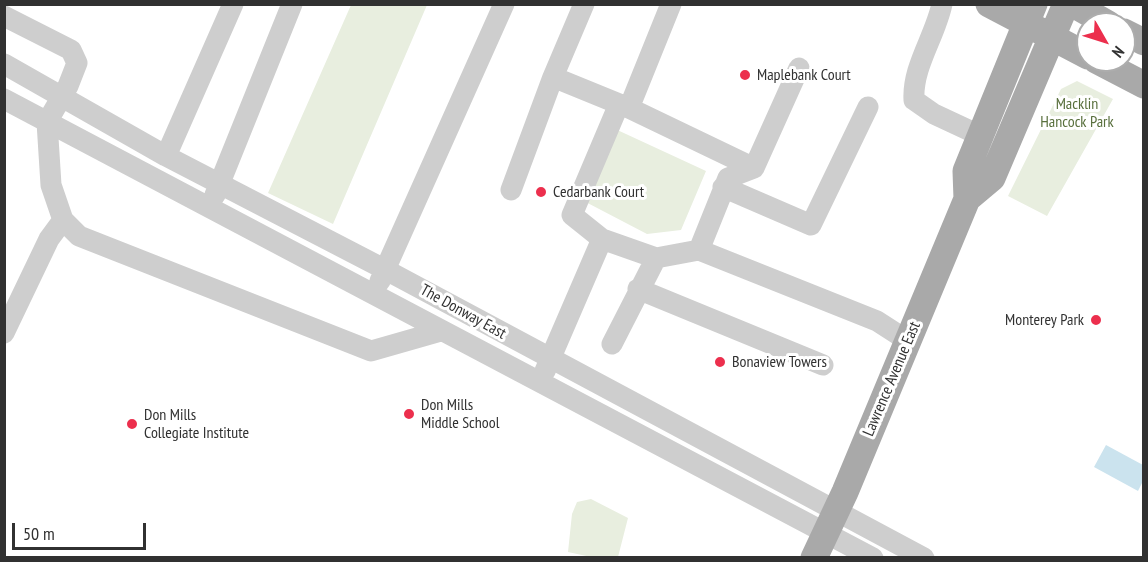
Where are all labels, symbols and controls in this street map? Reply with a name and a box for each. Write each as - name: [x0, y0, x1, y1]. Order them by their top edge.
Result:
- north arrow: [1076, 12, 1136, 72]
- text: N: [1108, 42, 1129, 62]
- place label: Maplebank Court: [757, 65, 851, 85]
- marker: Maplebank Court: [738, 68, 752, 82]
- park label: Macklin Hancock Park: [1040, 94, 1114, 132]
- place label: Cedarbank Court: [553, 182, 644, 202]
- marker: Cedarbank Court: [534, 185, 548, 199]
- street label: The Donway East: [417, 281, 509, 343]
- place label: Monterey Park: [1005, 310, 1084, 330]
- marker: Monterey Park: [1089, 313, 1103, 327]
- street label: Lawrence Avenue East: [859, 319, 925, 439]
- place label: Bonaview Towers: [732, 352, 827, 372]
- marker: Bonaview Towers: [713, 355, 727, 369]
- place label: Don Mills Middle School: [421, 395, 499, 433]
- place label: Don Mills Collegiate Institute: [144, 405, 249, 443]
- marker: Don Mills Middle School: [402, 407, 416, 421]
- marker: Don Mills Collegiate Institute: [125, 417, 139, 431]
- scale bar: [15, 511, 148, 549]
- text: 50 m: [23, 522, 55, 545]

